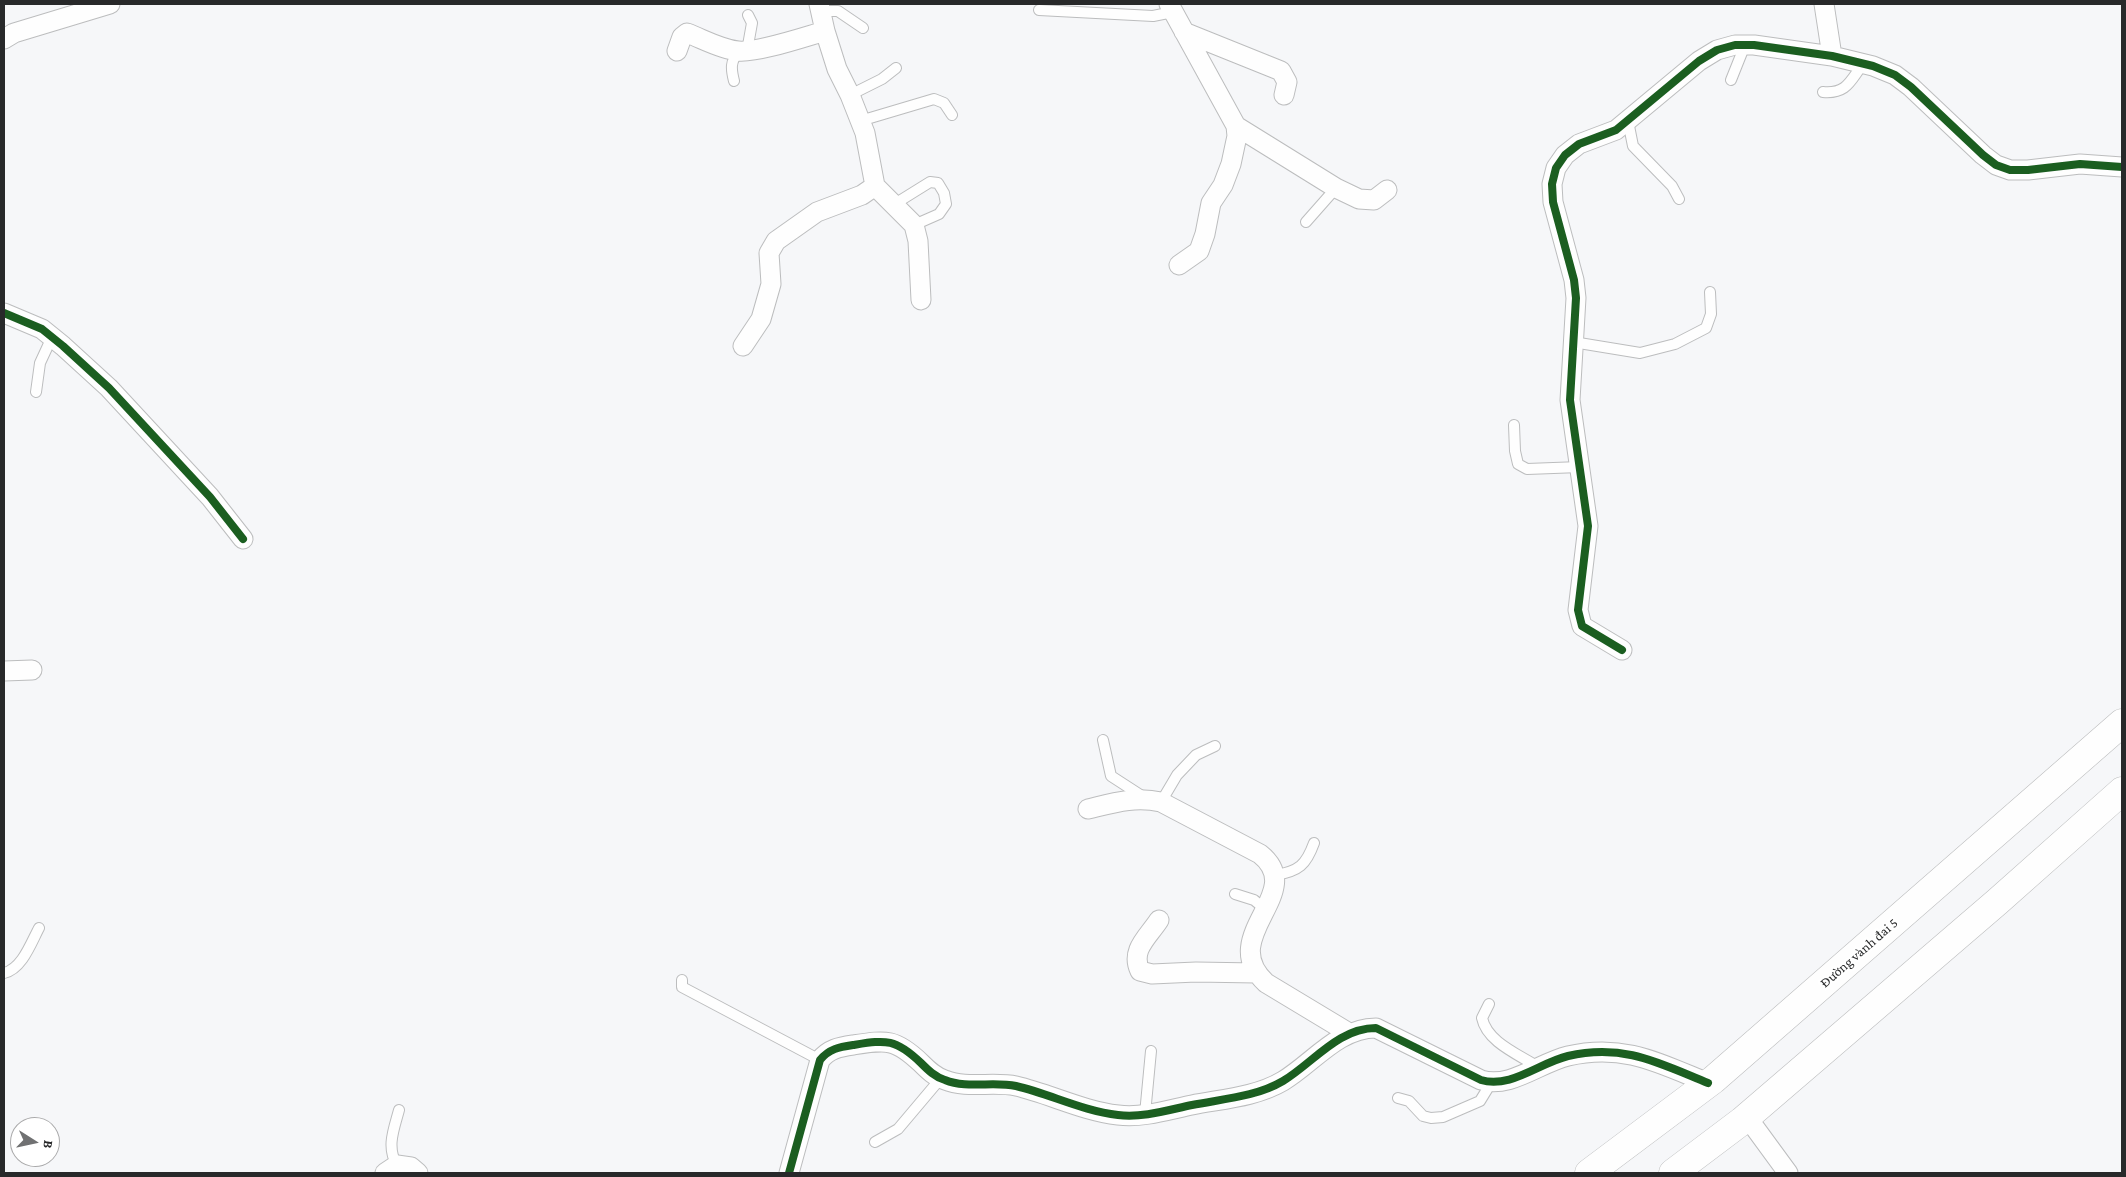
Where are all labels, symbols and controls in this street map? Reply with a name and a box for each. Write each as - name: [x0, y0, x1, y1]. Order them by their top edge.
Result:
- street label: Đường vành đai 5: [1817, 915, 1901, 991]
- north arrow: [10, 1117, 60, 1167]
- text: B: [40, 1139, 57, 1150]

